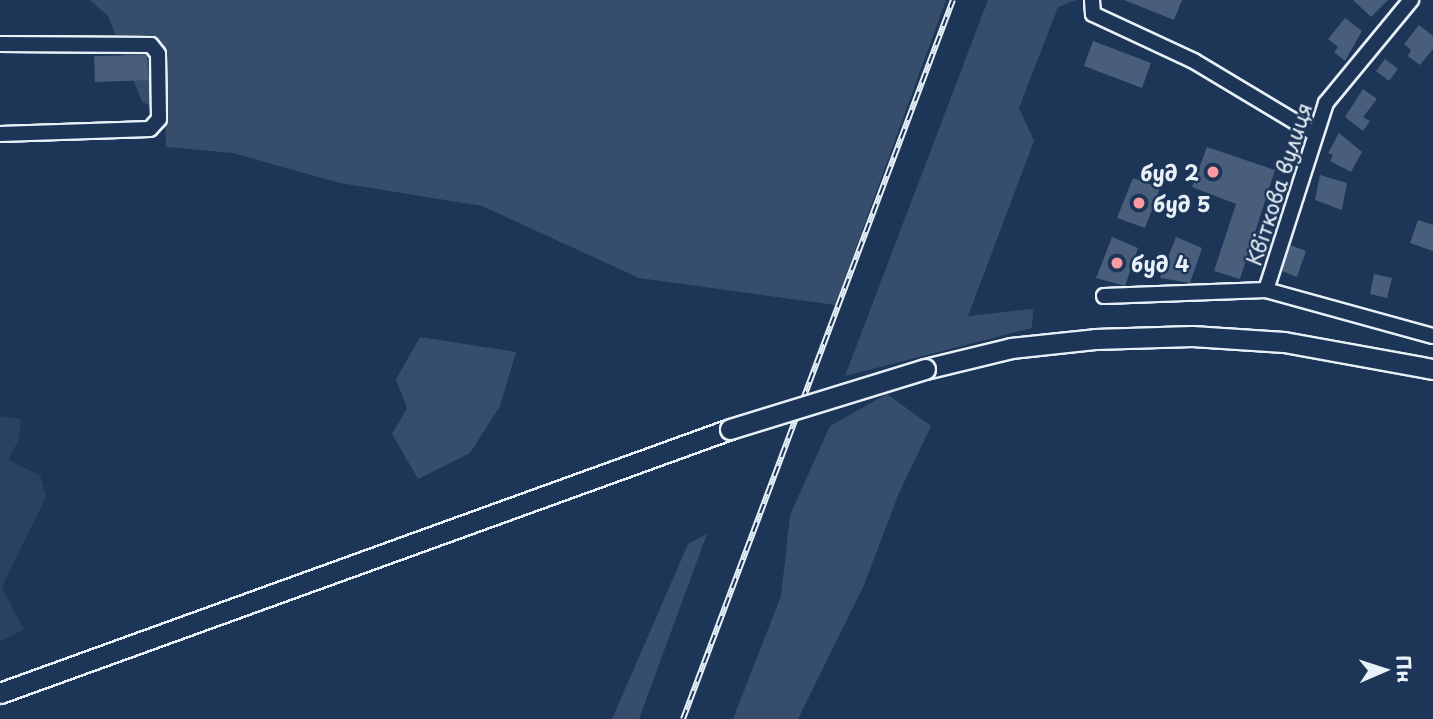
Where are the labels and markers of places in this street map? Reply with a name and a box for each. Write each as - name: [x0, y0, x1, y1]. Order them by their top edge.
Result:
- place label: буд 2: [1140, 159, 1199, 185]
- marker: буд 2: [1205, 164, 1221, 180]
- place label: буд 5: [1153, 190, 1211, 216]
- marker: буд 5: [1131, 195, 1147, 211]
- place label: буд 4: [1131, 250, 1190, 276]
- marker: буд 4: [1109, 255, 1125, 271]

